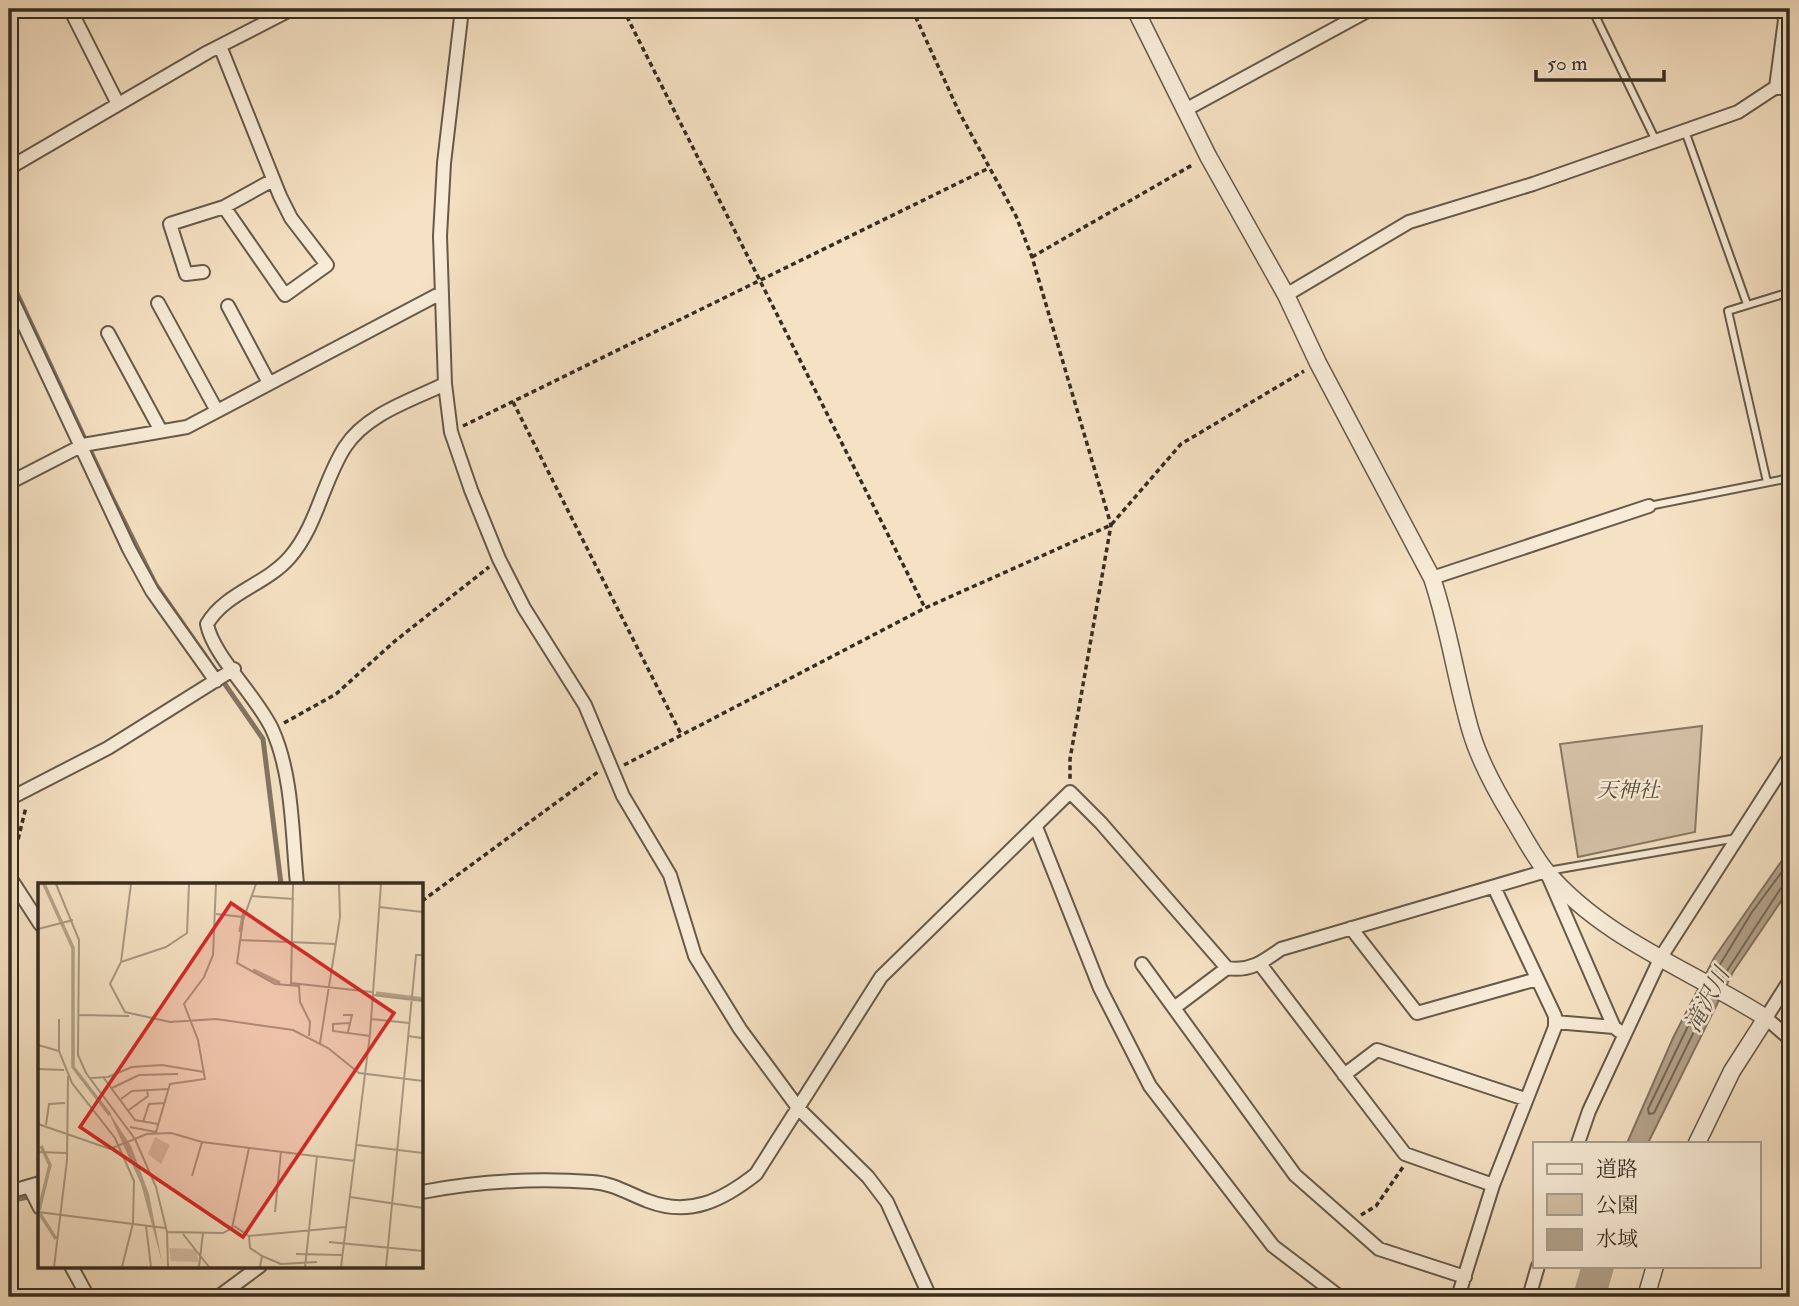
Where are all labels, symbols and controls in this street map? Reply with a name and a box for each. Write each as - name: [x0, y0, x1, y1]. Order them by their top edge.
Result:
- scale bar: [1536, 38, 1664, 82]
- text: 50 m: [1547, 50, 1588, 77]
- park label: 天神社: [1597, 777, 1661, 804]
- inset map: [38, 883, 424, 1268]
- water label: 滝沢川: [1678, 960, 1737, 1037]
- legend: [1533, 1142, 1760, 1268]
- text: 道路: [1596, 1156, 1638, 1183]
- text: 公園: [1596, 1192, 1638, 1219]
- text: 水域: [1596, 1226, 1638, 1253]

